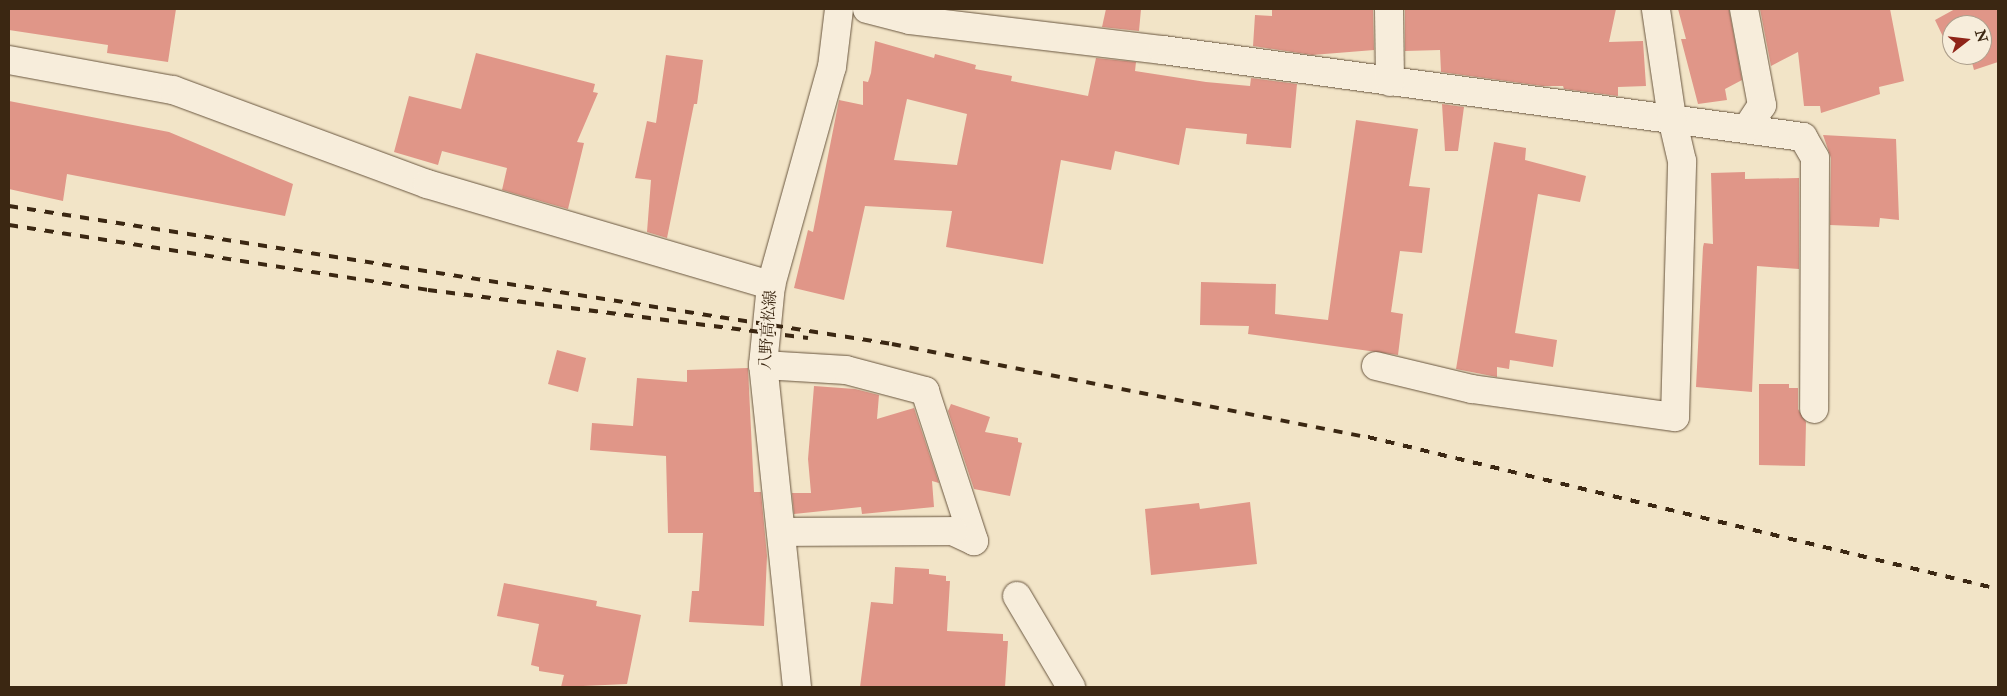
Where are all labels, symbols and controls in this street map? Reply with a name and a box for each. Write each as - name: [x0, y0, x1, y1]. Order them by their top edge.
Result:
- north arrow: [1942, 15, 1992, 65]
- text: N: [1971, 28, 1991, 44]
- street label: 八野高松線: [756, 289, 780, 371]

